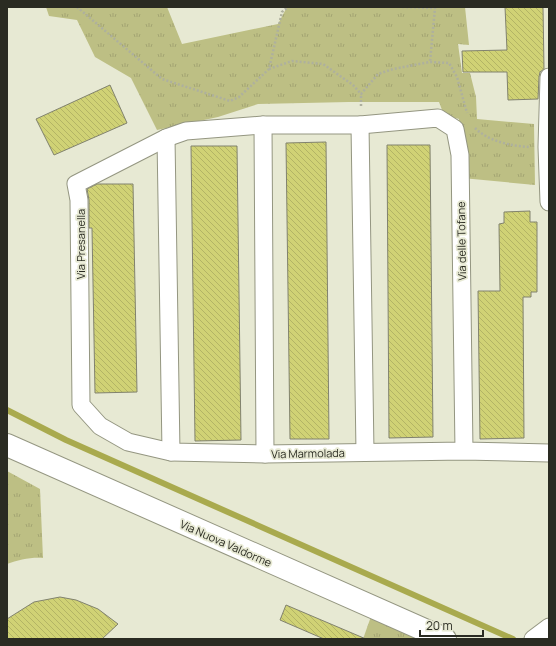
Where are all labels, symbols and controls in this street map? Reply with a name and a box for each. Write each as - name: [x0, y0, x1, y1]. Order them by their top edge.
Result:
- street label: Via delle Tofane: [453, 201, 469, 281]
- street label: Via Presanella: [73, 209, 88, 279]
- street label: Via Marmolada: [271, 445, 345, 461]
- street label: Via Nuova Valdorme: [178, 516, 275, 570]
- scale bar: [420, 612, 483, 638]
- text: 20 m: [426, 617, 453, 634]

